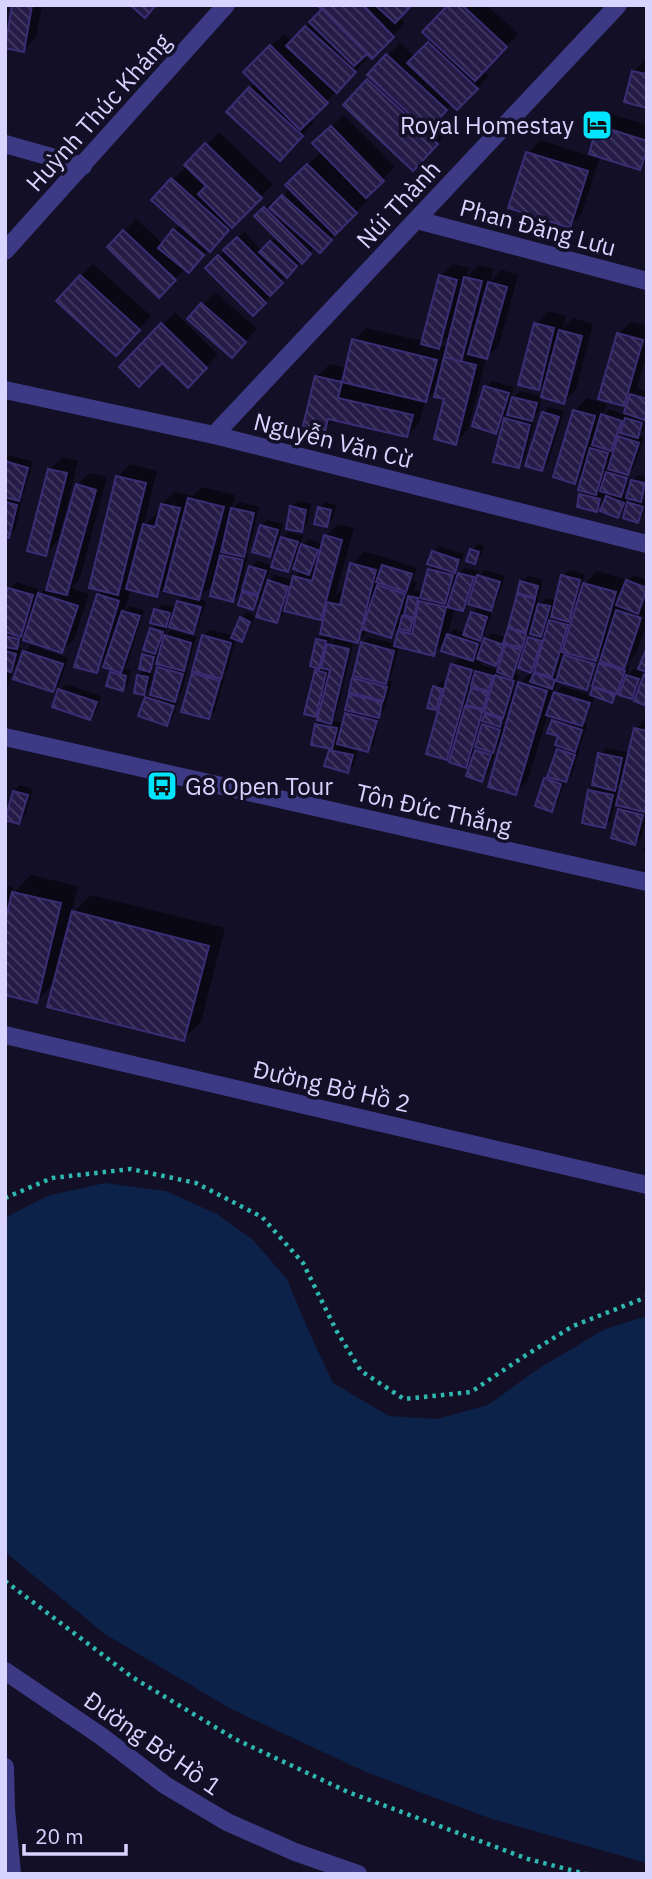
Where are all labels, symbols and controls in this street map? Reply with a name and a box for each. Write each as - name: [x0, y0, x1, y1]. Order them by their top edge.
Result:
- street label: Huỳnh Thúc Kháng: [18, 26, 178, 198]
- hotel icon: Royal Homestay: [580, 108, 614, 142]
- place label: Royal Homestay: [400, 109, 574, 141]
- street label: Núi Thành: [349, 153, 447, 255]
- street label: Phan Đăng Lưu: [456, 191, 620, 263]
- street label: Nguyễn Văn Cừ: [251, 405, 416, 475]
- bus stop icon: G8 Open Tour: [145, 769, 179, 803]
- place label: G8 Open Tour: [185, 770, 333, 802]
- street label: Tôn Đức Thắng: [353, 776, 515, 843]
- street label: Đường Bờ Hồ 2: [250, 1052, 414, 1120]
- street label: Đường Bờ Hồ 1: [78, 1684, 228, 1802]
- scale bar: [24, 1812, 126, 1856]
- text: 20 m: [35, 1822, 84, 1850]

